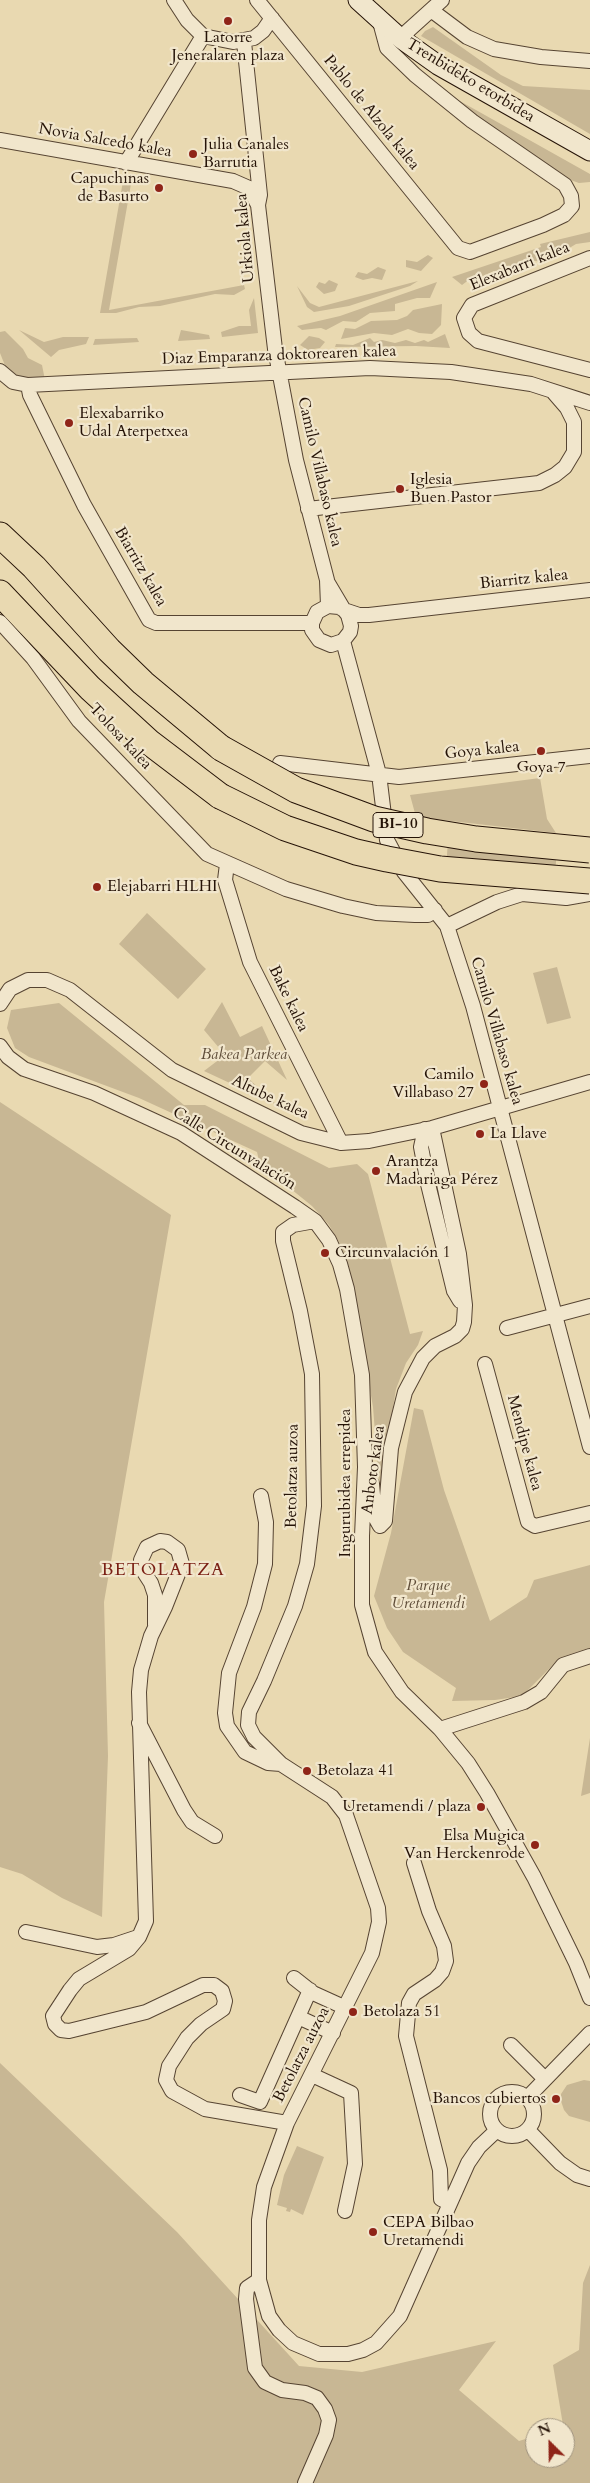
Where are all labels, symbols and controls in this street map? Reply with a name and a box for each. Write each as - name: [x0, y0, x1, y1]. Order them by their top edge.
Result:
- marker: Latorre Jeneralaren plaza: [222, 15, 234, 27]
- place label: Latorre Jeneralaren plaza: [172, 28, 284, 66]
- street label: Trenbideko etorbidea: [402, 35, 538, 127]
- street label: Pablo de Alzola kalea: [319, 52, 423, 174]
- street label: Novia Salcedo kalea: [37, 120, 173, 162]
- place label: Julia Canales Barrutia: [203, 135, 289, 173]
- marker: Julia Canales Barrutia: [187, 148, 199, 160]
- place label: Capuchinas de Basurto: [71, 169, 149, 207]
- marker: Capuchinas de Basurto: [153, 182, 165, 194]
- street label: Urkiola kalea: [233, 193, 259, 283]
- street label: Elexabarri kalea: [467, 238, 573, 296]
- street label: Diaz Emparanza doktorearen kalea: [161, 342, 397, 370]
- street label: Camilo Villabaso kalea: [292, 395, 346, 549]
- place label: Elexabarriko Udal Aterpetxea: [79, 404, 188, 442]
- marker: Elexabarriko Udal Aterpetxea: [63, 417, 75, 429]
- place label: Iglesia Buen Pastor: [410, 470, 492, 508]
- marker: Iglesia Buen Pastor: [394, 483, 406, 495]
- street label: Biarritz kalea: [110, 524, 170, 610]
- street label: Biarritz kalea: [479, 566, 569, 594]
- street label: Tolosa kalea: [85, 700, 155, 774]
- street label: Goya kalea: [444, 738, 520, 764]
- marker: Goya 7: [535, 745, 547, 757]
- place label: Goya 7: [516, 758, 566, 778]
- road number: BI-10: [373, 812, 423, 838]
- place label: Elejabarri HLHI: [107, 877, 217, 897]
- marker: Elejabarri HLHI: [91, 881, 103, 893]
- street label: Camilo Villabaso kalea: [466, 955, 526, 1107]
- street label: Bake kalea: [264, 963, 312, 1035]
- park label: Bakea Parkea: [201, 1045, 287, 1065]
- place label: Camilo Villabaso 27: [392, 1065, 474, 1103]
- street label: Altube kalea: [228, 1072, 312, 1124]
- marker: Camilo Villabaso 27: [478, 1078, 490, 1090]
- street label: Calle Circunvalación: [169, 1103, 299, 1195]
- place label: La Llave: [490, 1124, 547, 1144]
- marker: La Llave: [474, 1128, 486, 1140]
- place label: Arantza Madariaga Pérez: [386, 1152, 498, 1190]
- marker: Arantza Madariaga Pérez: [370, 1165, 382, 1177]
- place label: Circunvalación 1: [335, 1243, 451, 1263]
- marker: Circunvalación 1: [319, 1247, 331, 1259]
- street label: Mendipe kalea: [502, 1393, 546, 1493]
- street label: Ingurubidea errepidea: [336, 1409, 356, 1557]
- street label: Betolatza auzoa: [282, 1424, 304, 1528]
- street label: Anboto kalea: [358, 1424, 390, 1516]
- district label: BETOLATZA: [100, 1560, 226, 1582]
- park label: Parque Uretamendi: [391, 1576, 465, 1614]
- place label: Betolaza 41: [317, 1761, 395, 1781]
- marker: Betolaza 41: [301, 1765, 313, 1777]
- place label: Uretamendi / plaza: [343, 1797, 471, 1817]
- marker: Uretamendi / plaza: [475, 1801, 487, 1813]
- place label: Elsa Mugica Van Herckenrode: [404, 1826, 525, 1864]
- marker: Elsa Mugica Van Herckenrode: [529, 1839, 541, 1851]
- place label: Betolaza 51: [363, 2002, 441, 2022]
- street label: Betolatza auzoa: [270, 2004, 334, 2106]
- marker: Betolaza 51: [347, 2006, 359, 2018]
- place label: Bancos cubiertos: [432, 2089, 546, 2109]
- marker: Bancos cubiertos: [550, 2093, 562, 2105]
- place label: CEPA Bilbao Uretamendi: [383, 2213, 474, 2251]
- marker: CEPA Bilbao Uretamendi: [367, 2226, 379, 2238]
- north arrow: [525, 2418, 575, 2468]
- text: N: [535, 2419, 554, 2441]

